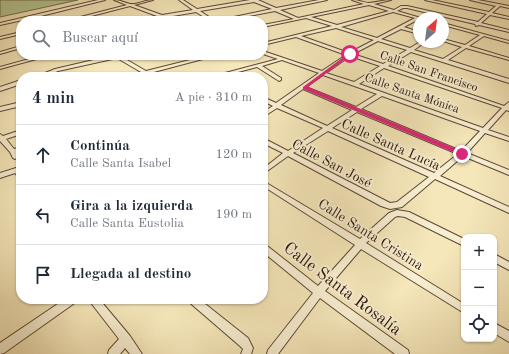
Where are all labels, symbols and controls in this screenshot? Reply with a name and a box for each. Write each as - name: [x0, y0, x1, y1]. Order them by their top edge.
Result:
- north arrow: [413, 12, 449, 48]
- search box: [16, 16, 268, 60]
- icon: search: [30, 27, 52, 49]
- text: Buscar aquí: [62, 31, 138, 46]
- route start: [341, 45, 359, 63]
- street label: Calle San Francisco: [378, 50, 479, 94]
- street label: Calle Santa Mónica: [363, 72, 461, 116]
- text: 4 min: [32, 90, 75, 107]
- text: A pie · 310 m: [175, 91, 252, 104]
- street label: Calle Santa Lucía: [339, 117, 442, 173]
- street label: Calle San José: [289, 137, 374, 191]
- text: Continúa: [70, 139, 130, 154]
- icon: ahead: [32, 144, 54, 166]
- route end: [453, 145, 471, 163]
- text: 120 m: [215, 148, 252, 161]
- text: Calle Santa Isabel: [70, 157, 171, 170]
- street label: Calle Santa Cristina: [315, 197, 426, 273]
- text: Gira a la izquierda: [70, 199, 193, 214]
- icon: left: [32, 204, 54, 226]
- text: 190 m: [215, 208, 252, 221]
- text: Calle Santa Eustolia: [70, 217, 184, 230]
- map controls: [461, 234, 497, 342]
- button: +: [461, 234, 497, 270]
- street label: Calle Santa Rosalía: [280, 239, 405, 339]
- icon: arrive: [32, 264, 54, 286]
- text: Llegada al destino: [70, 267, 191, 282]
- button: −: [461, 270, 497, 306]
- button: locate: [461, 306, 497, 342]

